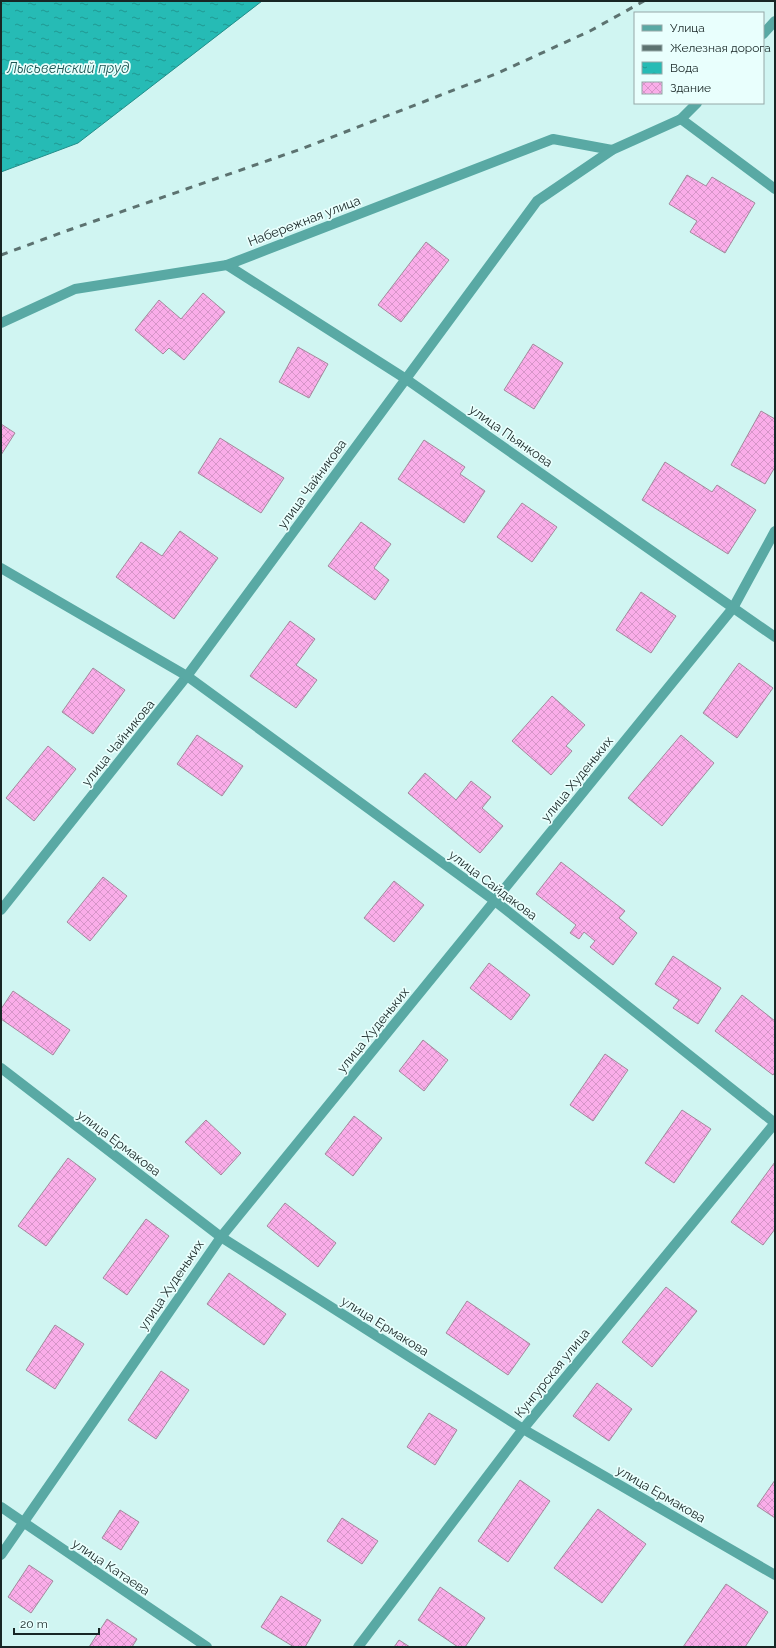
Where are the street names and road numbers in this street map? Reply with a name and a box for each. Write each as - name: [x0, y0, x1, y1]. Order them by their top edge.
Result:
- street label: Набережная улица: [246, 193, 362, 249]
- street label: улица Пьянкова: [466, 402, 556, 470]
- street label: улица Чайникова: [275, 436, 349, 532]
- street label: улица Чайникова: [79, 697, 157, 789]
- street label: улица Худеньких: [538, 733, 616, 825]
- street label: улица Сайдакова: [446, 847, 540, 923]
- street label: улица Худеньких: [334, 984, 412, 1076]
- street label: улица Ермакова: [74, 1107, 164, 1179]
- street label: улица Худеньких: [135, 1237, 207, 1333]
- street label: улица Ермакова: [338, 1293, 432, 1359]
- street label: Кунгурская улица: [512, 1325, 592, 1421]
- street label: улица Ермакова: [614, 1462, 708, 1526]
- street label: улица Катаева: [69, 1536, 153, 1598]

